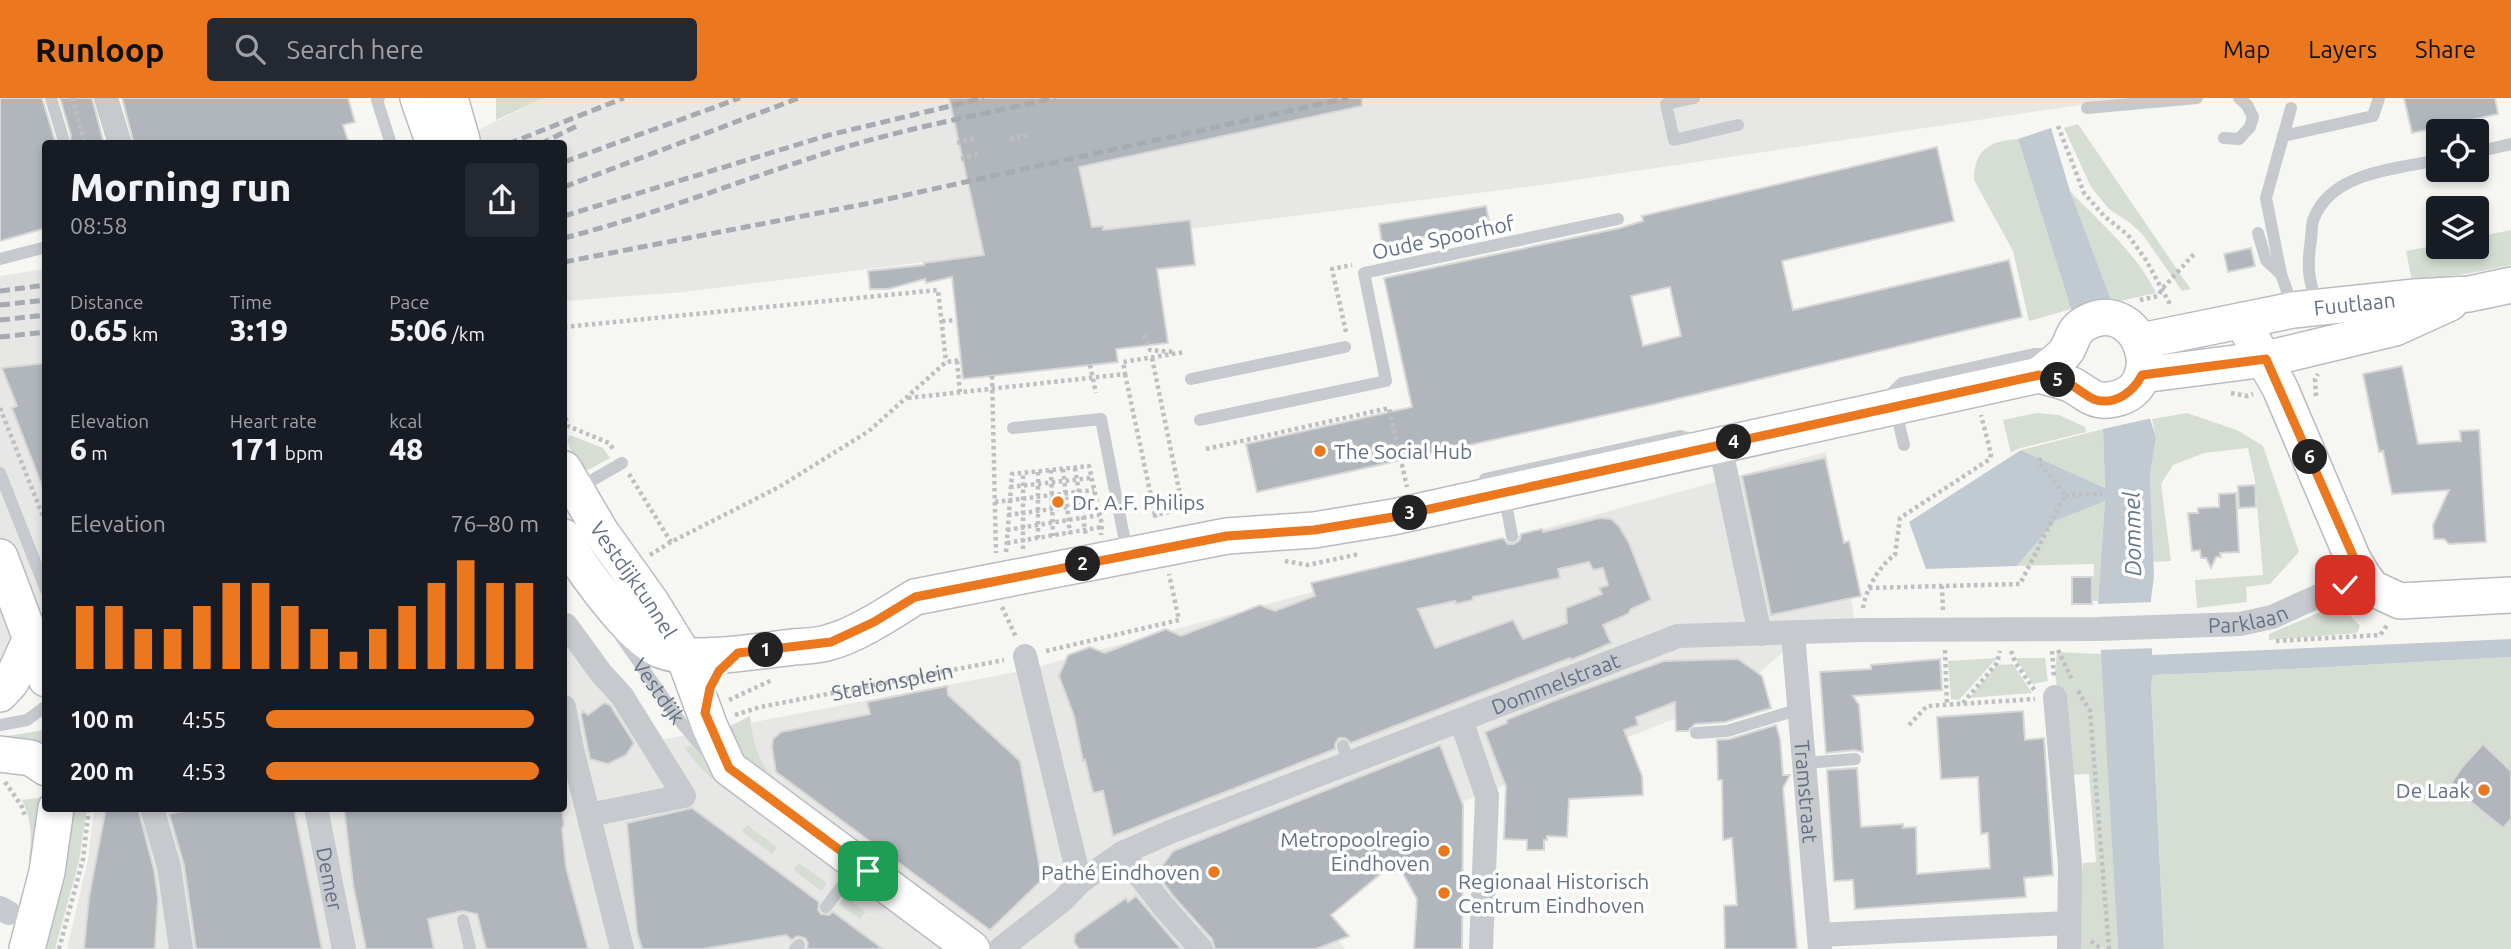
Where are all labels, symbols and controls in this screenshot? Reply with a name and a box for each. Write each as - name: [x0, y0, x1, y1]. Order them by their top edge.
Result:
- search box: [207, 18, 697, 81]
- icon: search: [231, 30, 269, 68]
- text: Runloop: [35, 31, 165, 68]
- text: Search here: [287, 35, 424, 64]
- text: Map: [2223, 36, 2270, 63]
- text: Layers: [2308, 36, 2377, 63]
- text: Share: [2415, 36, 2476, 63]
- map controls: [2426, 119, 2489, 259]
- button: locate: [2426, 119, 2489, 182]
- button: share: [465, 163, 539, 237]
- text: Morning run: [70, 166, 291, 208]
- button: layers: [2426, 196, 2489, 259]
- street label: Oude Spoorhof: [1370, 210, 1517, 264]
- text: 08:58: [70, 213, 128, 238]
- street label: Fuutlaan: [2312, 287, 2397, 320]
- text: Distance: [70, 291, 144, 313]
- text: Time: [230, 291, 272, 313]
- text: Pace: [389, 291, 430, 313]
- text: 0.65: [70, 313, 128, 347]
- text: 3:19: [230, 313, 288, 347]
- text: 5:06: [389, 313, 447, 347]
- text: km: [128, 323, 158, 345]
- text: /km: [447, 323, 485, 345]
- pin: 5: [2040, 362, 2076, 398]
- text: 5: [2052, 368, 2063, 390]
- text: Elevation: [70, 410, 149, 432]
- text: Heart rate: [230, 410, 317, 432]
- text: kcal: [389, 410, 422, 432]
- pin: 4: [1716, 424, 1752, 460]
- text: 4: [1728, 430, 1739, 452]
- text: 6: [70, 432, 87, 466]
- text: 171: [230, 432, 280, 466]
- text: 48: [389, 432, 423, 466]
- place label: The Social Hub: [1334, 439, 1472, 463]
- pin: 6: [2292, 440, 2328, 474]
- text: m: [87, 442, 108, 464]
- text: bpm: [280, 442, 323, 464]
- marker: The Social Hub: [1312, 443, 1328, 459]
- text: 6: [2304, 445, 2315, 467]
- place label: Dr. A.F. Philips: [1072, 490, 1205, 514]
- water label: Dommel: [2119, 491, 2145, 577]
- marker: Dr. A.F. Philips: [1050, 494, 1066, 510]
- pin: 3: [1392, 496, 1428, 530]
- text: 3: [1404, 501, 1415, 523]
- text: Elevation: [70, 511, 166, 536]
- text: 76–80 m: [451, 511, 539, 536]
- street label: Vestdijktunnel: [586, 517, 682, 642]
- pin: 2: [1066, 546, 1100, 582]
- text: 2: [1077, 552, 1088, 574]
- pin: [2315, 555, 2375, 615]
- icon: check: [2326, 566, 2364, 604]
- street label: Parklaan: [2207, 599, 2292, 637]
- pin: 1: [748, 632, 784, 668]
- text: 1: [760, 638, 771, 660]
- street label: Dommelstraat: [1488, 648, 1623, 719]
- street label: Vestdijk: [628, 654, 691, 729]
- street label: Stationsplein: [829, 658, 955, 705]
- text: 100 m: [70, 707, 134, 732]
- text: 4:55: [182, 707, 227, 732]
- street label: Tramstraat: [1790, 739, 1823, 844]
- text: 200 m: [70, 759, 134, 784]
- text: 4:53: [182, 759, 227, 784]
- place label: De Laak: [2396, 778, 2470, 802]
- marker: De Laak: [2476, 782, 2492, 798]
- place label: Metropoolregio Eindhoven: [1280, 827, 1430, 875]
- pin: [838, 841, 898, 901]
- marker: Metropoolregio Eindhoven: [1436, 843, 1452, 859]
- street label: Demer: [312, 845, 348, 912]
- icon: arrive: [849, 852, 887, 890]
- place label: Pathé Eindhoven: [1041, 860, 1200, 884]
- marker: Pathé Eindhoven: [1206, 864, 1222, 880]
- place label: Regionaal Historisch Centrum Eindhoven: [1458, 869, 1649, 917]
- marker: Regionaal Historisch Centrum Eindhoven: [1436, 885, 1452, 901]

